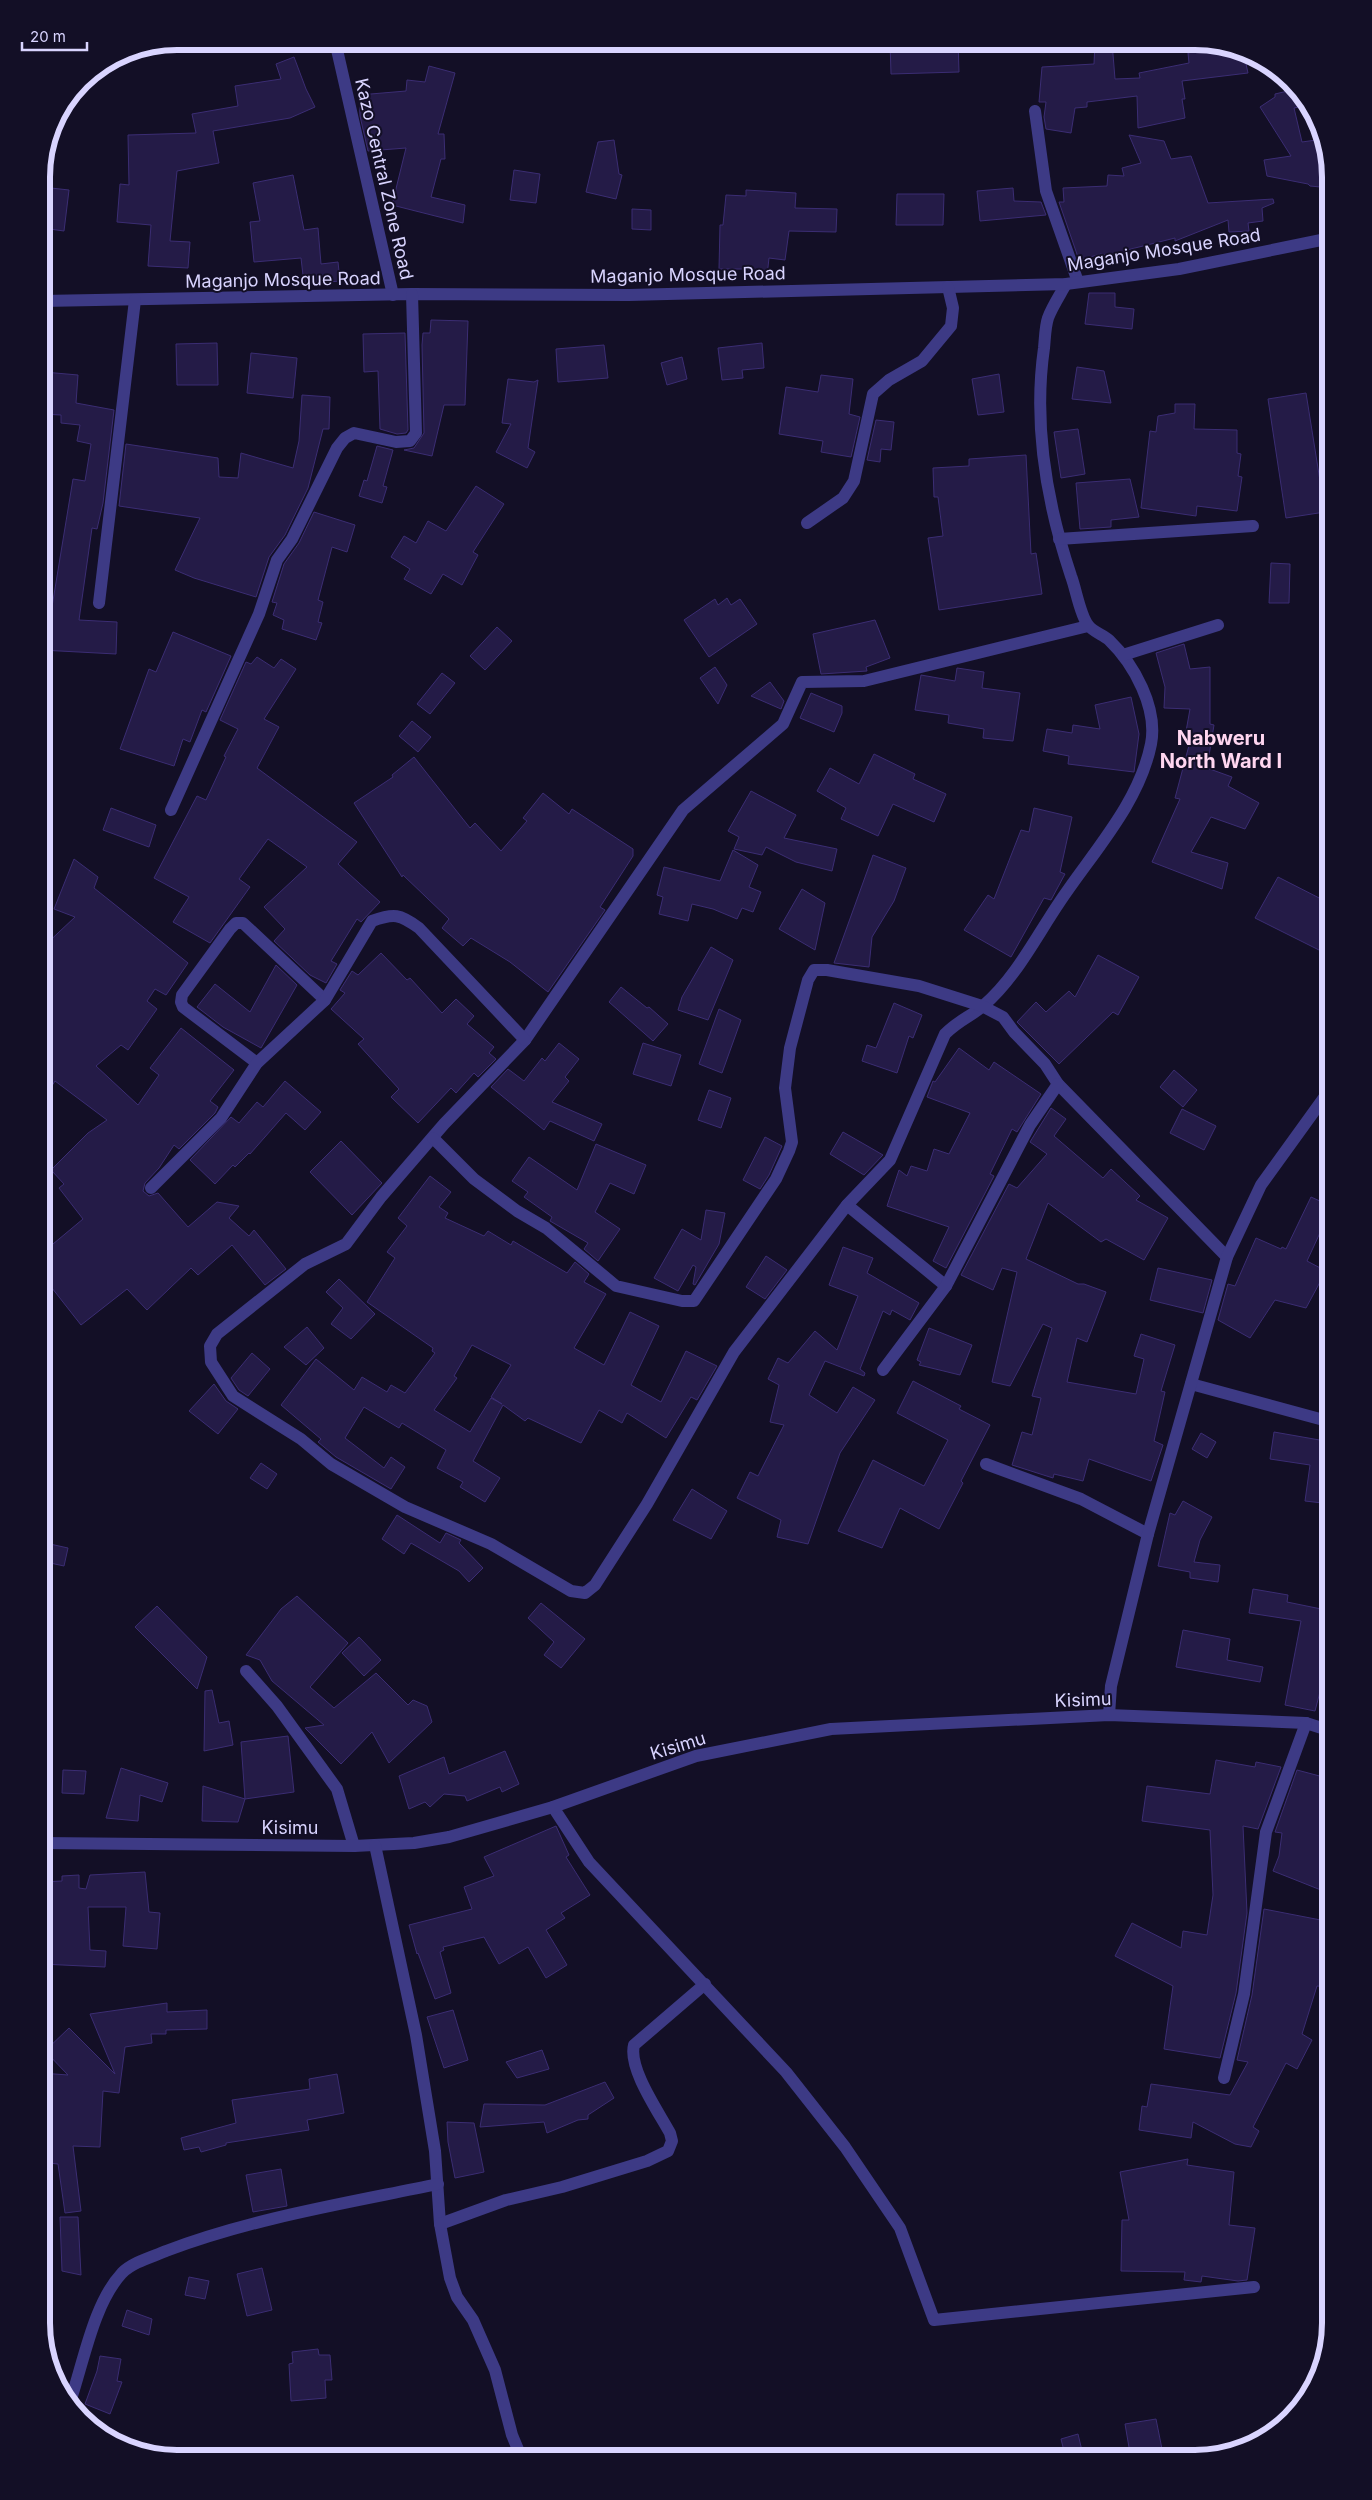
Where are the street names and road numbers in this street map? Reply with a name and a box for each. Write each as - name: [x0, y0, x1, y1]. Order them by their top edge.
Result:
- street label: Kazo Central Zone Road: [351, 76, 418, 282]
- street label: Maganjo Mosque Road: [1066, 224, 1262, 275]
- street label: Maganjo Mosque Road: [590, 262, 786, 287]
- street label: Maganjo Mosque Road: [185, 267, 381, 292]
- street label: Kisimu: [1054, 1688, 1112, 1711]
- street label: Kisimu: [648, 1727, 708, 1764]
- street label: Kisimu: [261, 1817, 319, 1838]

